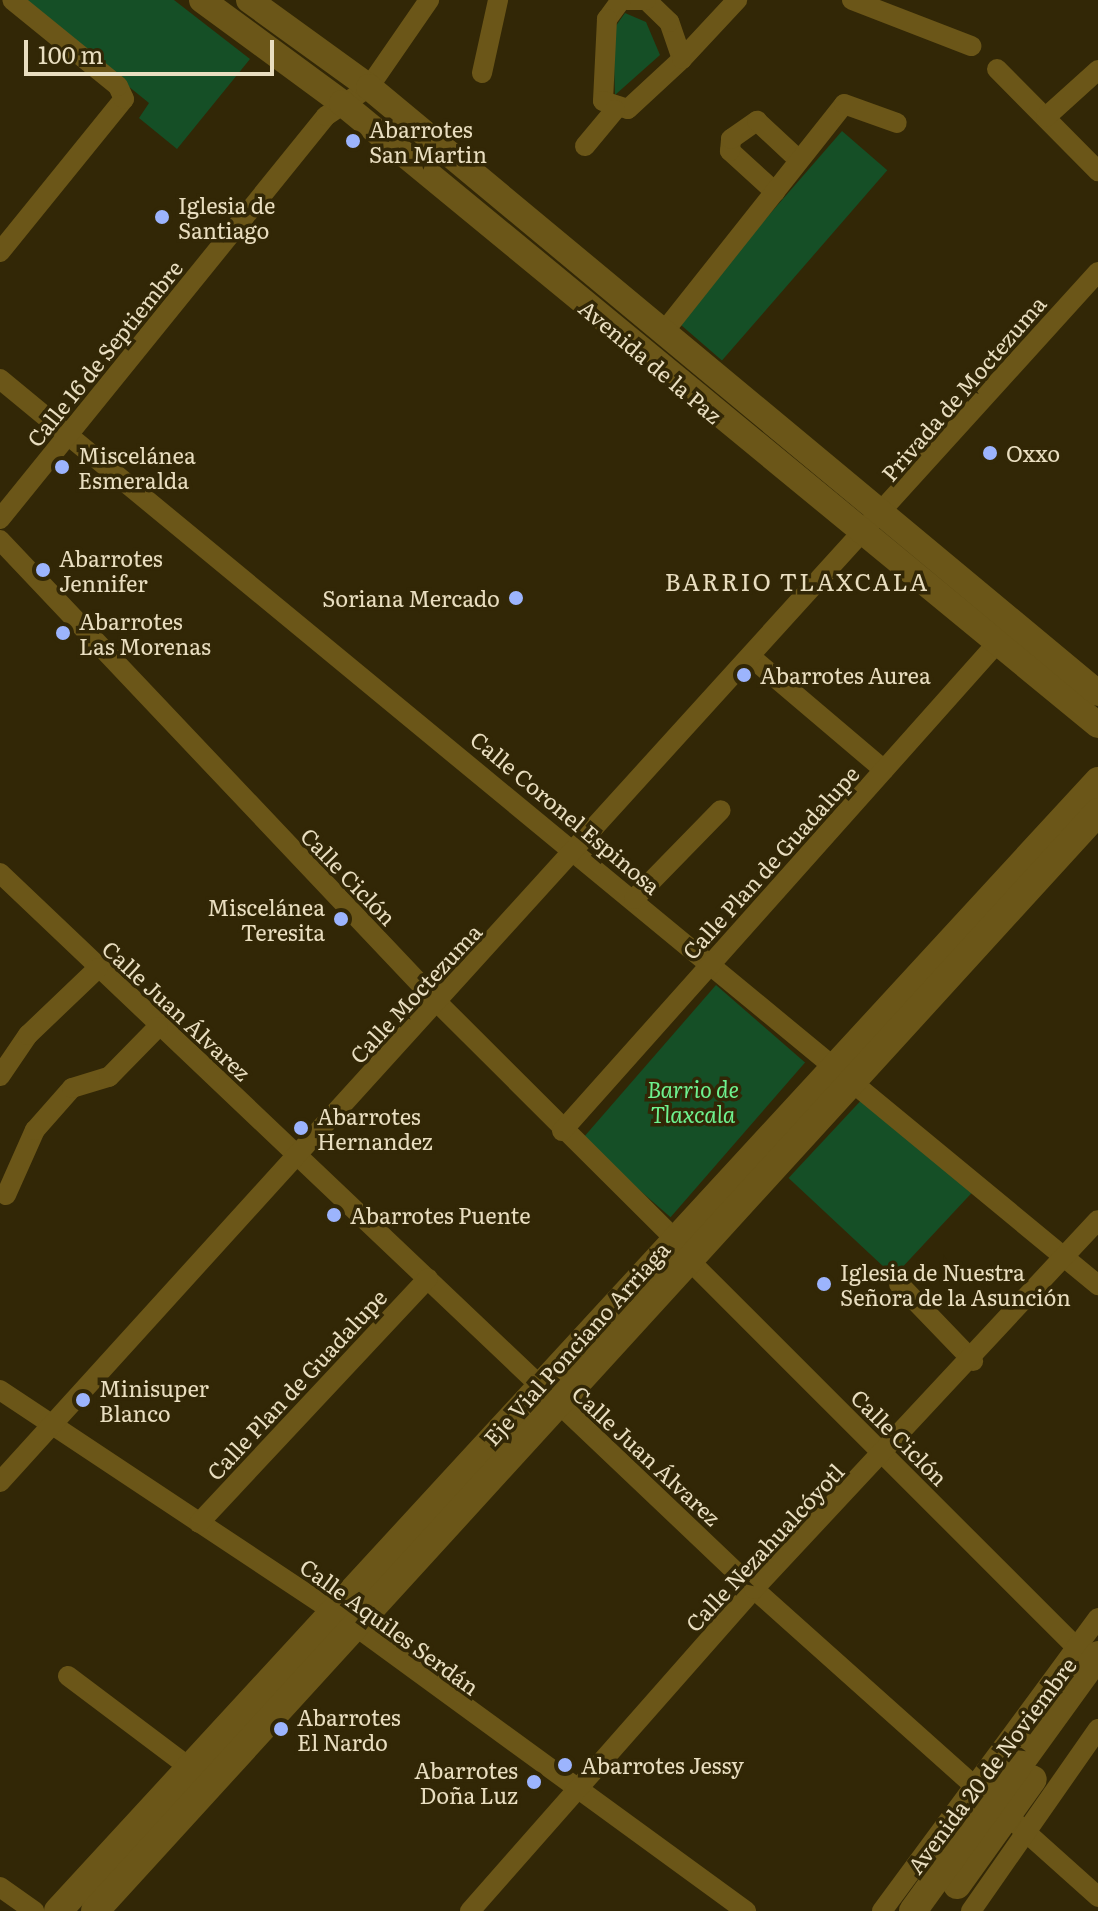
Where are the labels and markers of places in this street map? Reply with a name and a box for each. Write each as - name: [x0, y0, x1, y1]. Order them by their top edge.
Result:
- place label: Abarrotes San Martin: [369, 115, 487, 166]
- marker: Abarrotes San Martin: [344, 132, 362, 150]
- place label: Iglesia de Santiago: [178, 191, 275, 242]
- marker: Iglesia de Santiago: [153, 208, 171, 226]
- place label: Oxxo: [1006, 440, 1060, 466]
- place label: Miscelánea Esmeralda: [78, 441, 196, 492]
- marker: Oxxo: [981, 444, 999, 462]
- marker: Miscelánea Esmeralda: [53, 458, 71, 476]
- place label: Abarrotes Jennifer: [59, 544, 163, 596]
- marker: Abarrotes Jennifer: [34, 561, 52, 579]
- place label: Soriana Mercado: [322, 585, 500, 611]
- marker: Soriana Mercado: [507, 589, 525, 607]
- place label: Abarrotes Las Morenas: [79, 607, 211, 658]
- marker: Abarrotes Las Morenas: [54, 624, 72, 642]
- place label: Abarrotes Aurea: [760, 662, 931, 688]
- marker: Abarrotes Aurea: [735, 666, 753, 684]
- place label: Miscelánea Teresita: [207, 893, 325, 944]
- marker: Miscelánea Teresita: [332, 910, 350, 928]
- place label: Abarrotes Hernandez: [317, 1102, 433, 1154]
- marker: Abarrotes Hernandez: [292, 1119, 310, 1137]
- place label: Abarrotes Puente: [350, 1202, 531, 1228]
- marker: Abarrotes Puente: [325, 1206, 343, 1224]
- place label: Iglesia de Nuestra Señora de la Asunción: [840, 1258, 1071, 1310]
- marker: Iglesia de Nuestra Señora de la Asunción: [815, 1275, 833, 1293]
- place label: Minisuper Blanco: [99, 1374, 209, 1426]
- marker: Minisuper Blanco: [74, 1391, 92, 1409]
- place label: Abarrotes El Nardo: [297, 1703, 401, 1754]
- marker: Abarrotes El Nardo: [272, 1720, 290, 1738]
- place label: Abarrotes Jessy: [581, 1752, 744, 1778]
- place label: Abarrotes Doña Luz: [414, 1756, 518, 1808]
- marker: Abarrotes Jessy: [556, 1756, 574, 1774]
- marker: Abarrotes Doña Luz: [525, 1773, 543, 1791]

